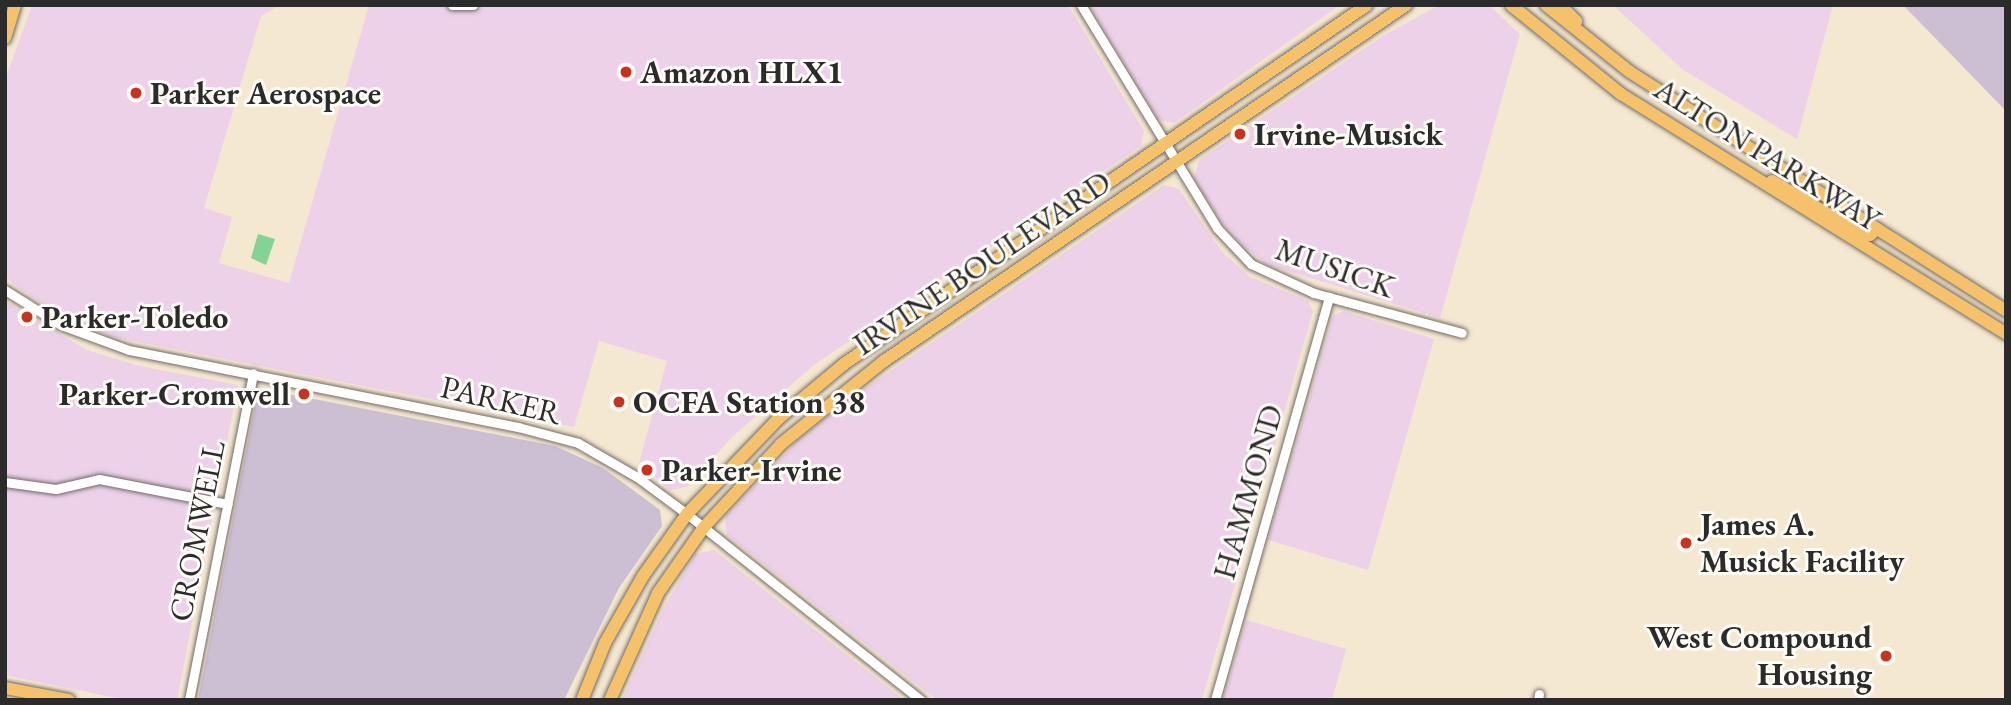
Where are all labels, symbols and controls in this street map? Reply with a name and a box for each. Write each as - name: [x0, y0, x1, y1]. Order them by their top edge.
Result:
- place label: Amazon HLX1: [640, 53, 843, 91]
- marker: Amazon HLX1: [618, 64, 634, 80]
- street label: ALTON PARKWAY: [1647, 69, 1887, 239]
- place label: Parker Aerospace: [150, 74, 381, 112]
- marker: Parker Aerospace: [128, 85, 144, 101]
- place label: Irvine-Musick: [1254, 115, 1443, 153]
- marker: Irvine-Musick: [1232, 126, 1248, 142]
- street label: IRVINE BOULEVARD: [846, 163, 1118, 363]
- street label: MUSICK: [1271, 230, 1399, 306]
- place label: Parker-Toledo: [41, 298, 228, 336]
- marker: Parker-Toledo: [19, 309, 35, 325]
- street label: PARKER: [437, 368, 565, 432]
- place label: Parker-Cromwell: [59, 375, 290, 413]
- place label: OCFA Station 38: [633, 383, 865, 421]
- marker: Parker-Cromwell: [296, 386, 312, 402]
- marker: OCFA Station 38: [611, 394, 627, 410]
- street label: HAMMOND: [1205, 400, 1291, 584]
- street label: CROMWELL: [161, 437, 233, 625]
- place label: Parker-Irvine: [661, 451, 842, 489]
- marker: Parker-Irvine: [639, 462, 655, 478]
- place label: James A. Musick Facility: [1700, 506, 1904, 581]
- marker: James A. Musick Facility: [1678, 535, 1694, 551]
- place label: West Compound Housing: [1647, 619, 1872, 694]
- marker: West Compound Housing: [1878, 648, 1894, 664]

